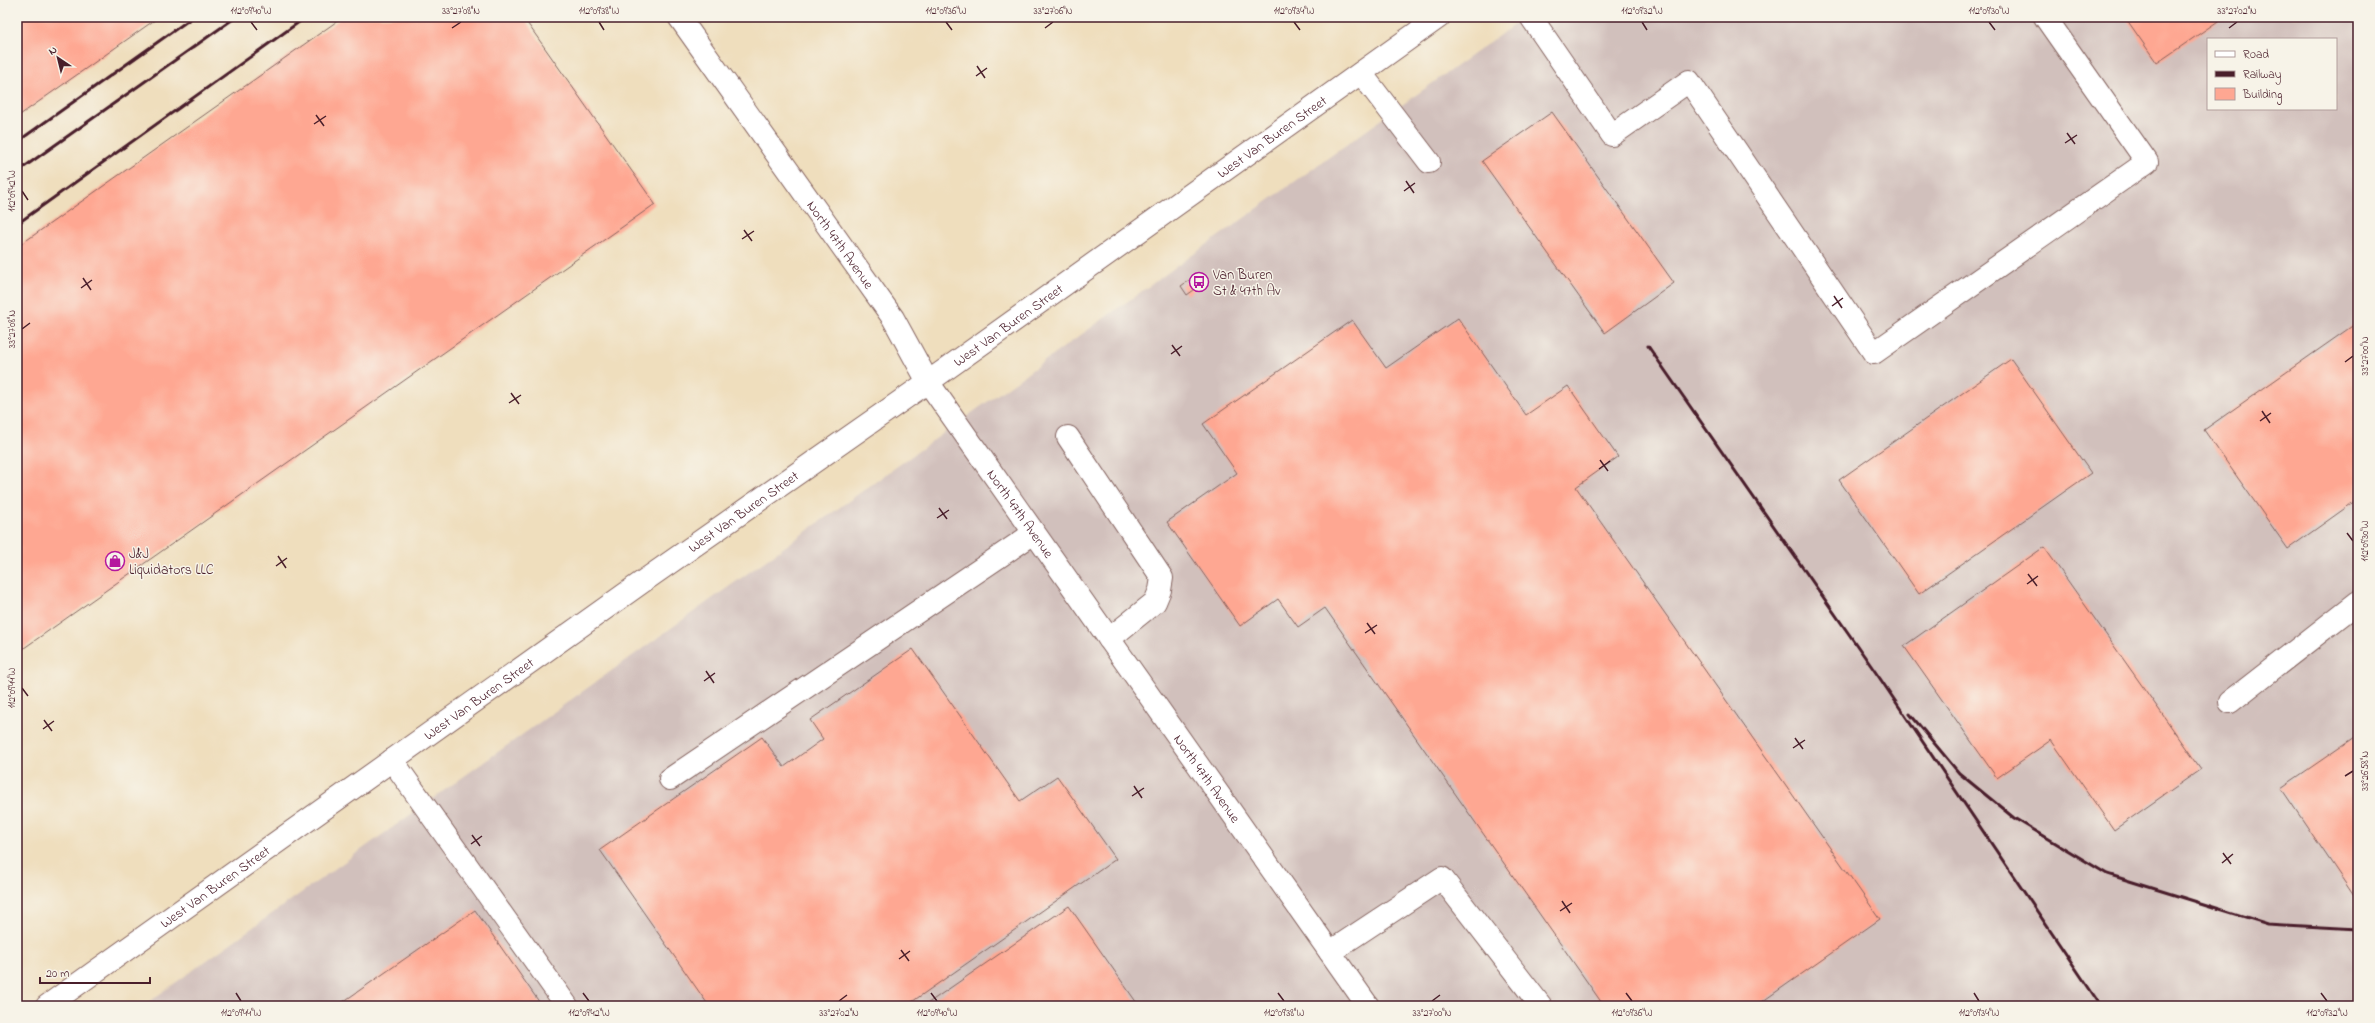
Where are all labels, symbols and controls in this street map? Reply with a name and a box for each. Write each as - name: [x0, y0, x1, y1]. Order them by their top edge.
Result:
- text: 112°09'40"W: [231, 4, 272, 19]
- text: 33°27'08"N: [442, 4, 480, 19]
- text: 112°09'38"W: [579, 4, 619, 19]
- text: 112°09'36"W: [925, 4, 967, 19]
- text: 33°27'06"N: [1034, 4, 1073, 19]
- text: 112°09'34"W: [1274, 4, 1315, 19]
- text: 112°09'32"W: [1621, 4, 1663, 19]
- text: 112°09'30"W: [1969, 4, 2010, 19]
- text: 33°27'02"N: [2217, 4, 2257, 19]
- north arrow: [38, 38, 78, 78]
- legend: [2207, 38, 2337, 110]
- text: N: [45, 42, 60, 59]
- text: Road: [2243, 46, 2269, 64]
- text: Railway: [2243, 66, 2282, 85]
- text: Building: [2242, 86, 2282, 105]
- street label: West Van Buren Street: [1213, 91, 1332, 184]
- text: 112°09'42"W: [5, 170, 20, 212]
- street label: North 47th Avenue: [801, 197, 879, 294]
- place label: Van Buren St & 47th Av: [1212, 265, 1281, 302]
- bus stop icon: Van Buren St & 47th Av: [1188, 271, 1210, 293]
- street label: West Van Buren Street: [950, 279, 1069, 373]
- text: 33°27'08"N: [5, 310, 20, 348]
- text: 33°27'00"N: [2358, 336, 2373, 375]
- street label: West Van Buren Street: [684, 466, 804, 559]
- street label: North 47th Avenue: [981, 466, 1058, 563]
- text: 112°09'30"W: [2358, 520, 2373, 561]
- place label: J&J Liquidators LLC: [129, 544, 214, 581]
- shop icon: J&J Liquidators LLC: [104, 550, 126, 572]
- street label: West Van Buren Street: [420, 653, 539, 746]
- text: 112°09'44"W: [5, 667, 20, 708]
- street label: North 47th Avenue: [1167, 730, 1245, 828]
- text: 33°26'58"N: [2358, 751, 2373, 791]
- street label: West Van Buren Street: [156, 841, 275, 934]
- scale bar: [40, 959, 150, 985]
- text: 20 m: [46, 965, 69, 983]
- text: 112°09'44"W: [221, 1006, 262, 1021]
- text: 112°09'42"W: [568, 1006, 610, 1021]
- text: 33°27'02"N: [819, 1006, 859, 1021]
- text: 112°09'40"W: [917, 1006, 958, 1021]
- text: 112°09'38"W: [1264, 1006, 1304, 1021]
- text: 33°27'00"N: [1413, 1006, 1452, 1021]
- text: 112°09'36"W: [1611, 1006, 1653, 1021]
- text: 112°09'34"W: [1959, 1006, 2000, 1021]
- text: 112°09'32"W: [2306, 1006, 2348, 1021]

